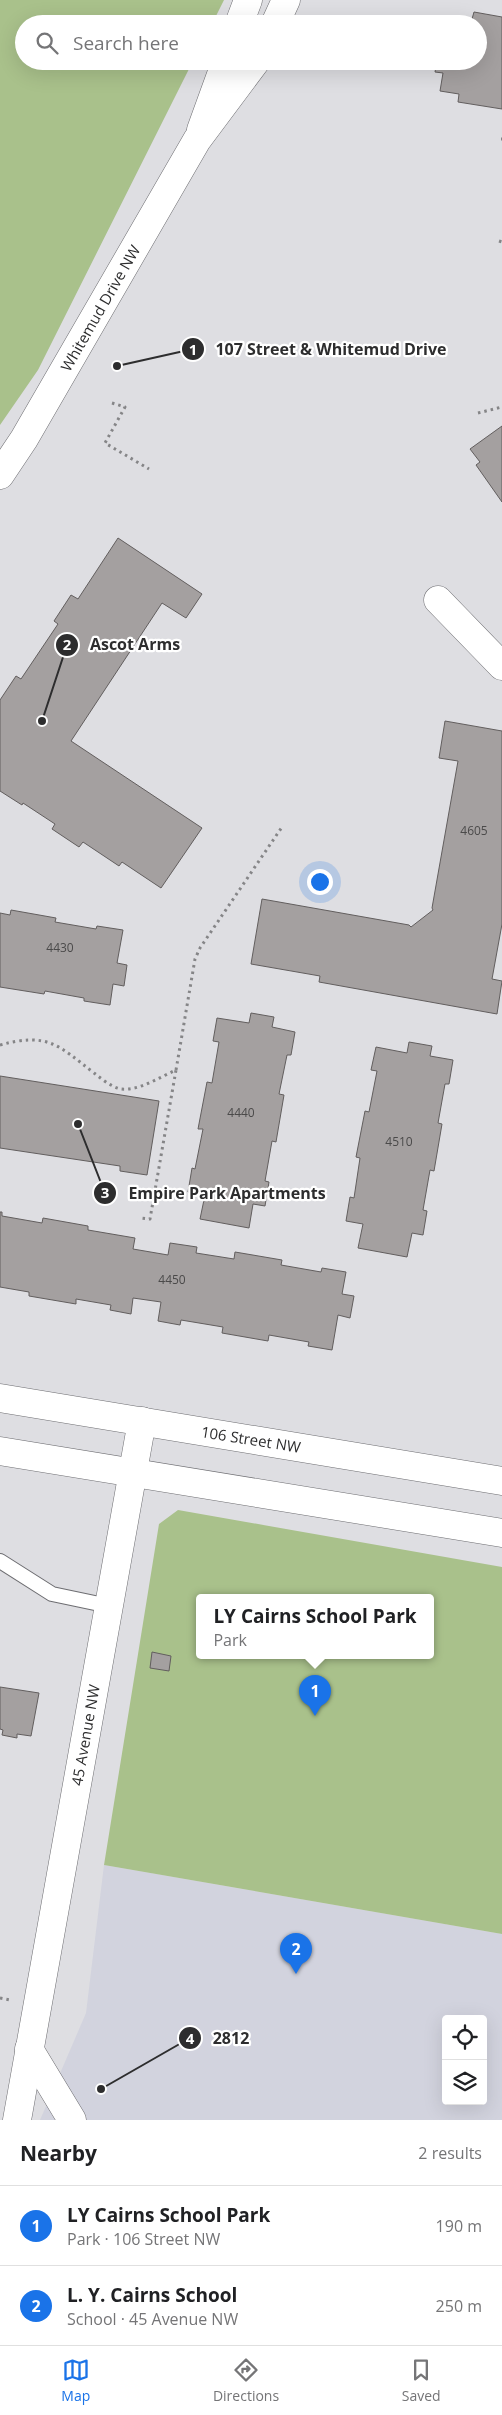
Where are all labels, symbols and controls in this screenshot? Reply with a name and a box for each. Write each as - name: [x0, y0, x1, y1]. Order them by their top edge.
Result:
- search box: [15, 15, 487, 70]
- icon: search: [33, 29, 61, 57]
- text: Search here: [73, 30, 179, 56]
- street label: Whitemud Drive NW: [56, 241, 144, 375]
- callout: 107 Street & Whitemud Drive: [180, 334, 456, 365]
- text: 107 Street & Whitemud Drive: [215, 338, 447, 360]
- text: 1: [189, 339, 197, 359]
- callout: Ascot Arms: [55, 629, 190, 660]
- text: Ascot Arms: [90, 633, 180, 655]
- text: 2: [63, 634, 72, 654]
- house number: 4605: [460, 822, 488, 839]
- your location: [307, 869, 333, 895]
- house number: 4430: [46, 939, 74, 956]
- house number: 4440: [227, 1104, 255, 1121]
- house number: 4510: [385, 1133, 413, 1150]
- callout: Empire Park Apartments: [93, 1178, 335, 1209]
- text: 3: [101, 1182, 109, 1202]
- text: Empire Park Apartments: [128, 1182, 326, 1204]
- house number: 4450: [158, 1271, 186, 1288]
- street label: 106 Street NW: [200, 1421, 302, 1457]
- popup: [196, 1594, 434, 1659]
- text: LY Cairns School Park: [213, 1603, 417, 1629]
- text: Park: [213, 1629, 247, 1651]
- pin: 1: [299, 1675, 331, 1716]
- street label: 45 Avenue NW: [66, 1683, 104, 1787]
- pin: 2: [280, 1933, 312, 1974]
- map controls: [442, 2015, 487, 2105]
- button: locate: [442, 2015, 487, 2060]
- callout: 2812: [178, 2023, 259, 2054]
- text: 2812: [213, 2027, 249, 2049]
- text: 4: [186, 2028, 195, 2048]
- button: layers: [442, 2060, 487, 2105]
- text: Nearby: [20, 2139, 97, 2167]
- text: 2 results: [418, 2142, 482, 2164]
- text: LY Cairns School Park: [67, 2202, 270, 2228]
- text: 1: [31, 2215, 41, 2237]
- text: 190 m: [436, 2215, 482, 2237]
- text: Park · 106 Street NW: [67, 2228, 220, 2250]
- text: L. Y. Cairns School: [67, 2282, 237, 2308]
- text: 2: [31, 2295, 41, 2317]
- text: 250 m: [436, 2295, 482, 2317]
- text: School · 45 Avenue NW: [67, 2308, 238, 2330]
- tab: Map: [61, 2356, 90, 2405]
- tab: Directions: [213, 2356, 279, 2405]
- tab: Saved: [402, 2356, 441, 2405]

